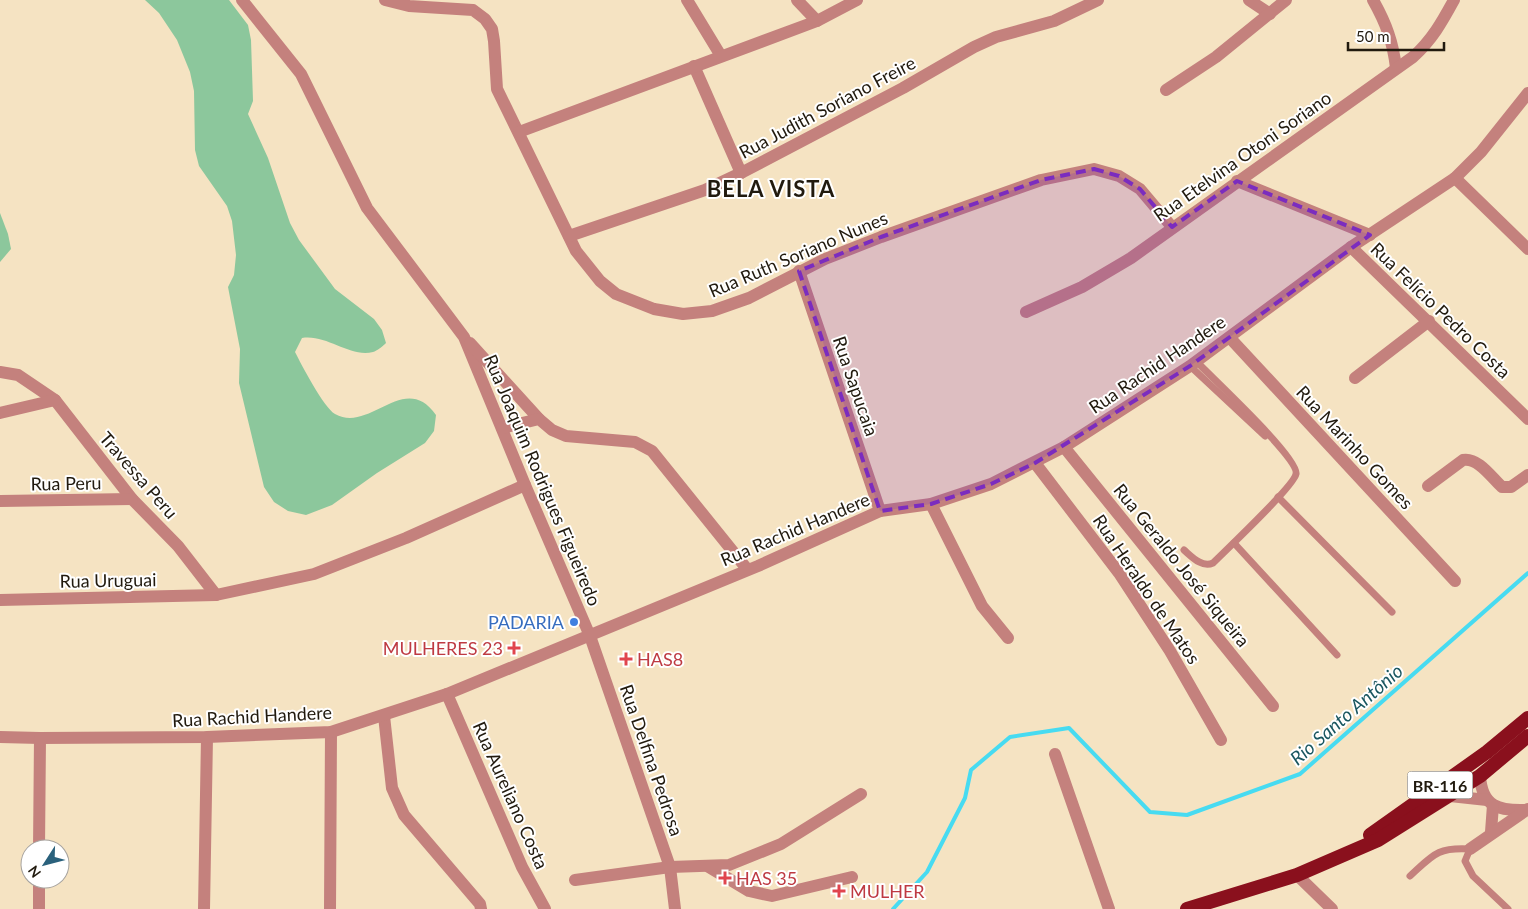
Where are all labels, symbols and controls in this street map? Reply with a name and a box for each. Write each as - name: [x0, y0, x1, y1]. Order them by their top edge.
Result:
- scale bar: [1348, 20, 1444, 52]
- text: 50 m: [1356, 27, 1390, 45]
- street label: Rua Judith Soriano Freire: [735, 51, 919, 163]
- street label: Rua Etelvina Otoni Soriano: [1149, 86, 1335, 226]
- district label: BELA VISTA: [707, 175, 835, 202]
- street label: Rua Ruth Soriano Nunes: [705, 206, 891, 302]
- street label: Rua Felício Pedro Costa: [1367, 238, 1515, 382]
- street label: Rua Rachid Handere: [1085, 310, 1229, 418]
- street label: Rua Sapucaia: [829, 333, 883, 439]
- street label: Rua Joaquim Rodrigues Figueiredo: [480, 351, 606, 609]
- street label: Rua Marinho Gomes: [1292, 381, 1418, 514]
- street label: Travessa Peru: [95, 427, 183, 523]
- street label: Rua Peru: [30, 471, 102, 495]
- street label: Rua Geraldo José Siqueira: [1109, 479, 1255, 651]
- street label: Rua Rachid Handere: [717, 488, 873, 570]
- street label: Rua Heraldo de Matos: [1089, 510, 1205, 668]
- street label: Rua Uruguai: [59, 568, 157, 592]
- place label: PADARIA: [488, 611, 565, 633]
- marker: PADARIA: [568, 616, 580, 628]
- place label: MULHERES 23: [383, 637, 503, 659]
- marker: MULHERES 23: [507, 641, 521, 655]
- place label: HAS8: [637, 648, 683, 670]
- marker: HAS8: [619, 652, 633, 666]
- water label: Rio Santo Antônio: [1285, 659, 1407, 769]
- street label: Rua Delfina Pedrosa: [616, 681, 688, 839]
- street label: Rua Rachid Handere: [172, 701, 332, 731]
- street label: Rua Aureliano Costa: [469, 718, 553, 872]
- road number: BR-116: [1408, 772, 1472, 798]
- north arrow: [20, 839, 70, 889]
- text: N: [24, 863, 44, 881]
- place label: HAS 35: [736, 867, 797, 889]
- marker: HAS 35: [718, 871, 732, 885]
- place label: MULHER: [850, 880, 925, 902]
- marker: MULHER: [832, 884, 846, 898]

